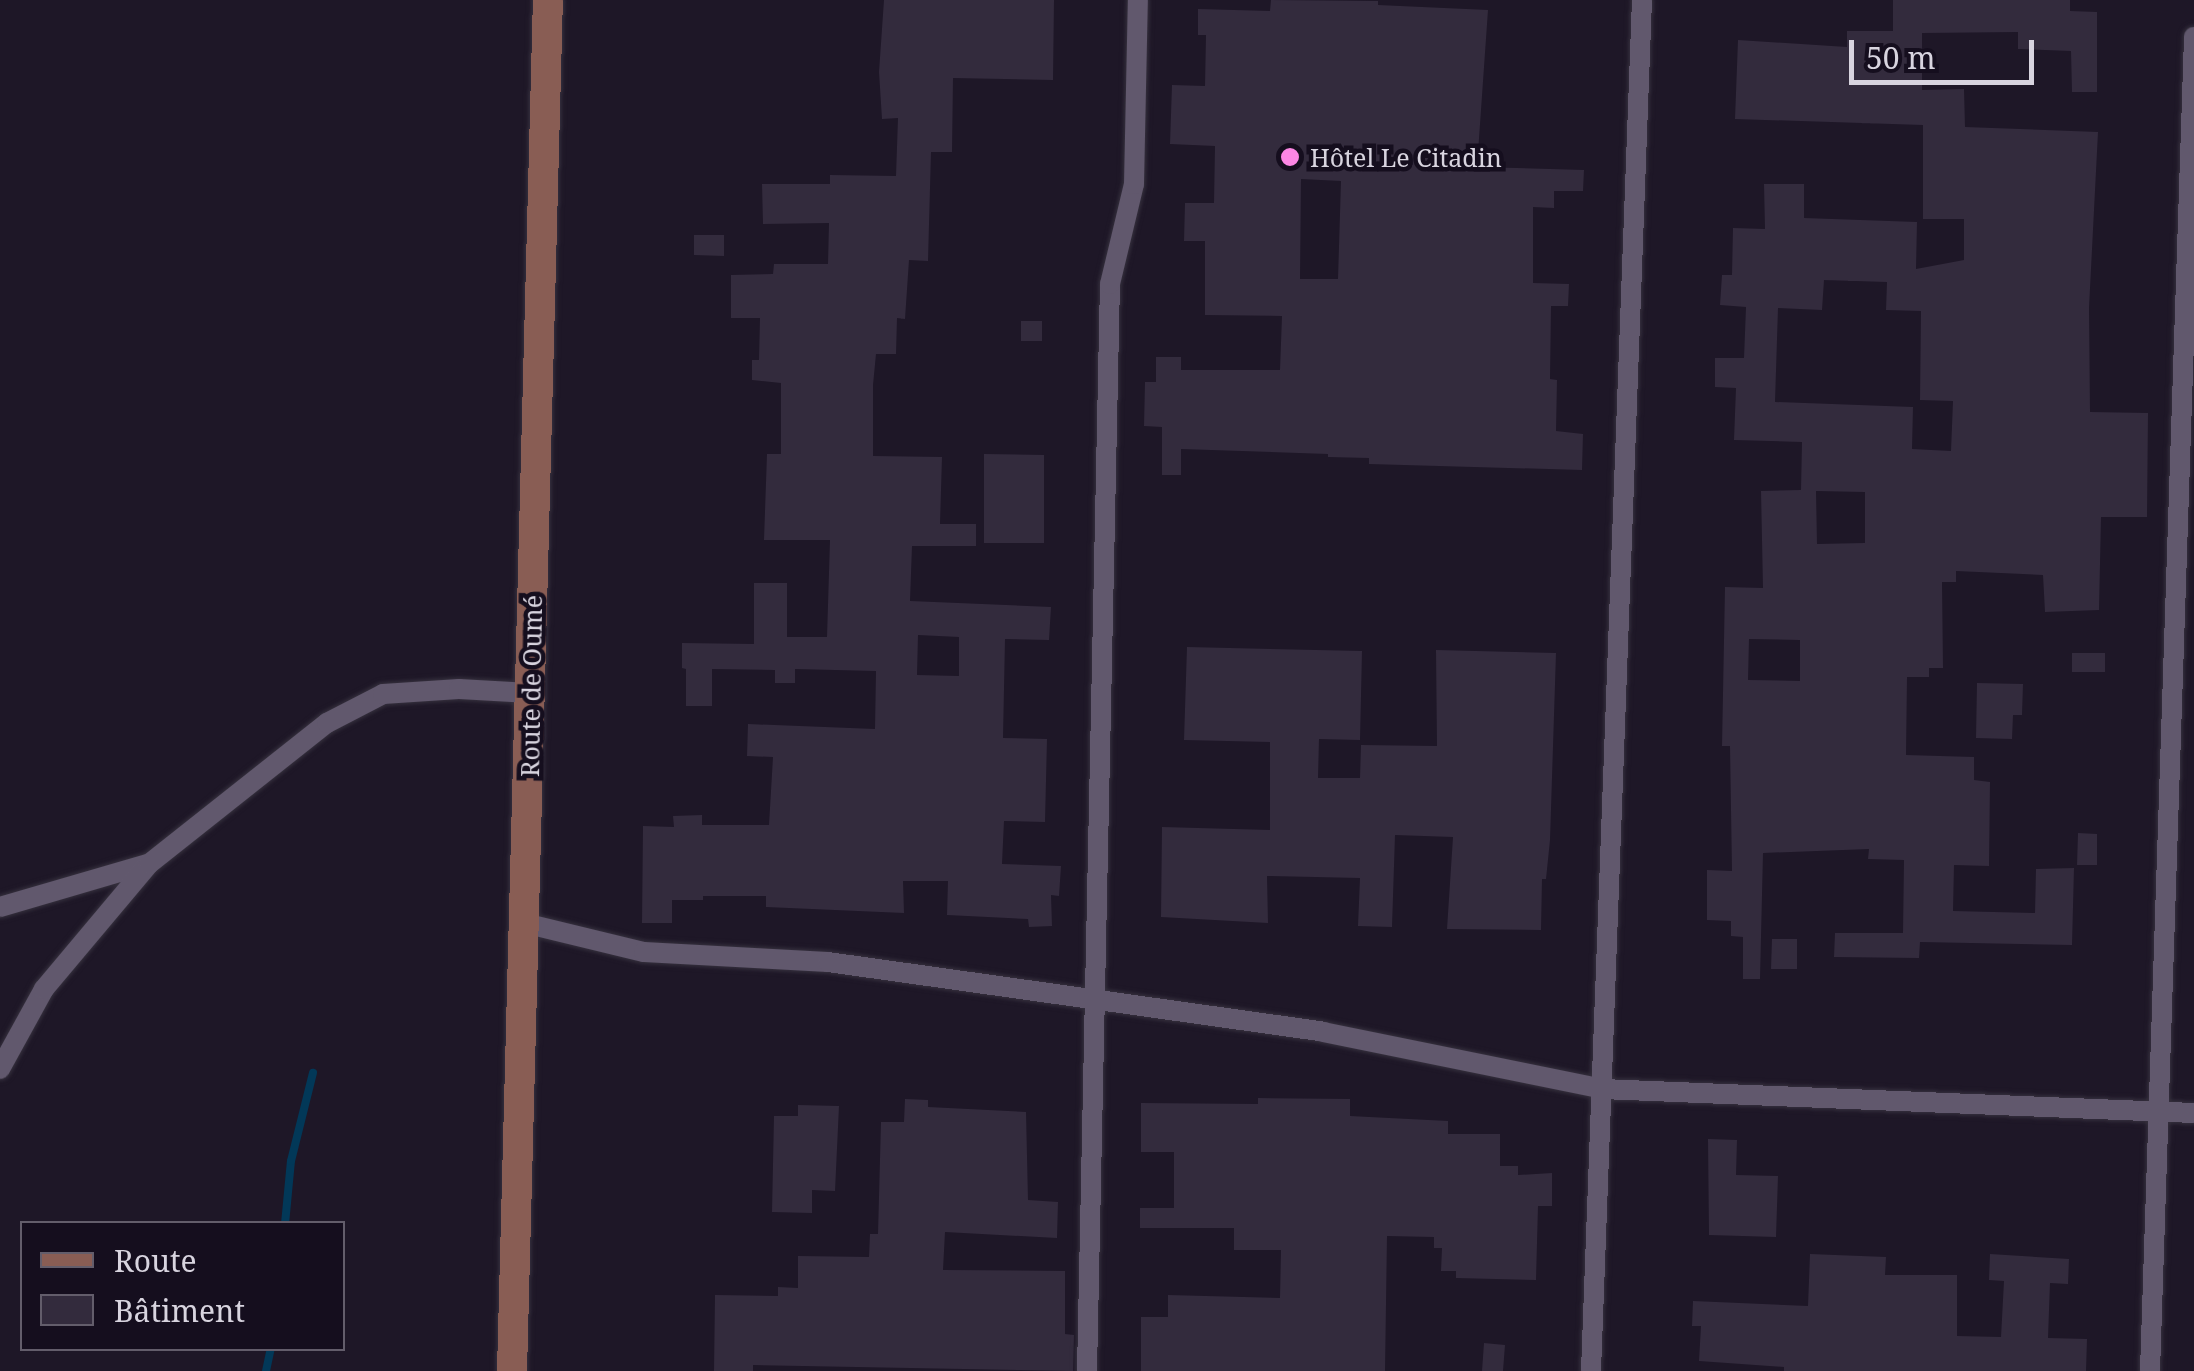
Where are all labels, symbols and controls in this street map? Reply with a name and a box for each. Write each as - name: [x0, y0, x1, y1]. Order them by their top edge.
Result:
- scale bar: [1854, 20, 2039, 82]
- text: 50 m: [1866, 37, 1936, 78]
- place label: Hôtel Le Citadin: [1310, 142, 1502, 172]
- marker: Hôtel Le Citadin: [1279, 146, 1301, 168]
- street label: Route de Oumé: [514, 595, 548, 777]
- legend: [20, 1221, 345, 1351]
- text: Route: [114, 1240, 197, 1281]
- text: Bâtiment: [114, 1290, 245, 1331]

